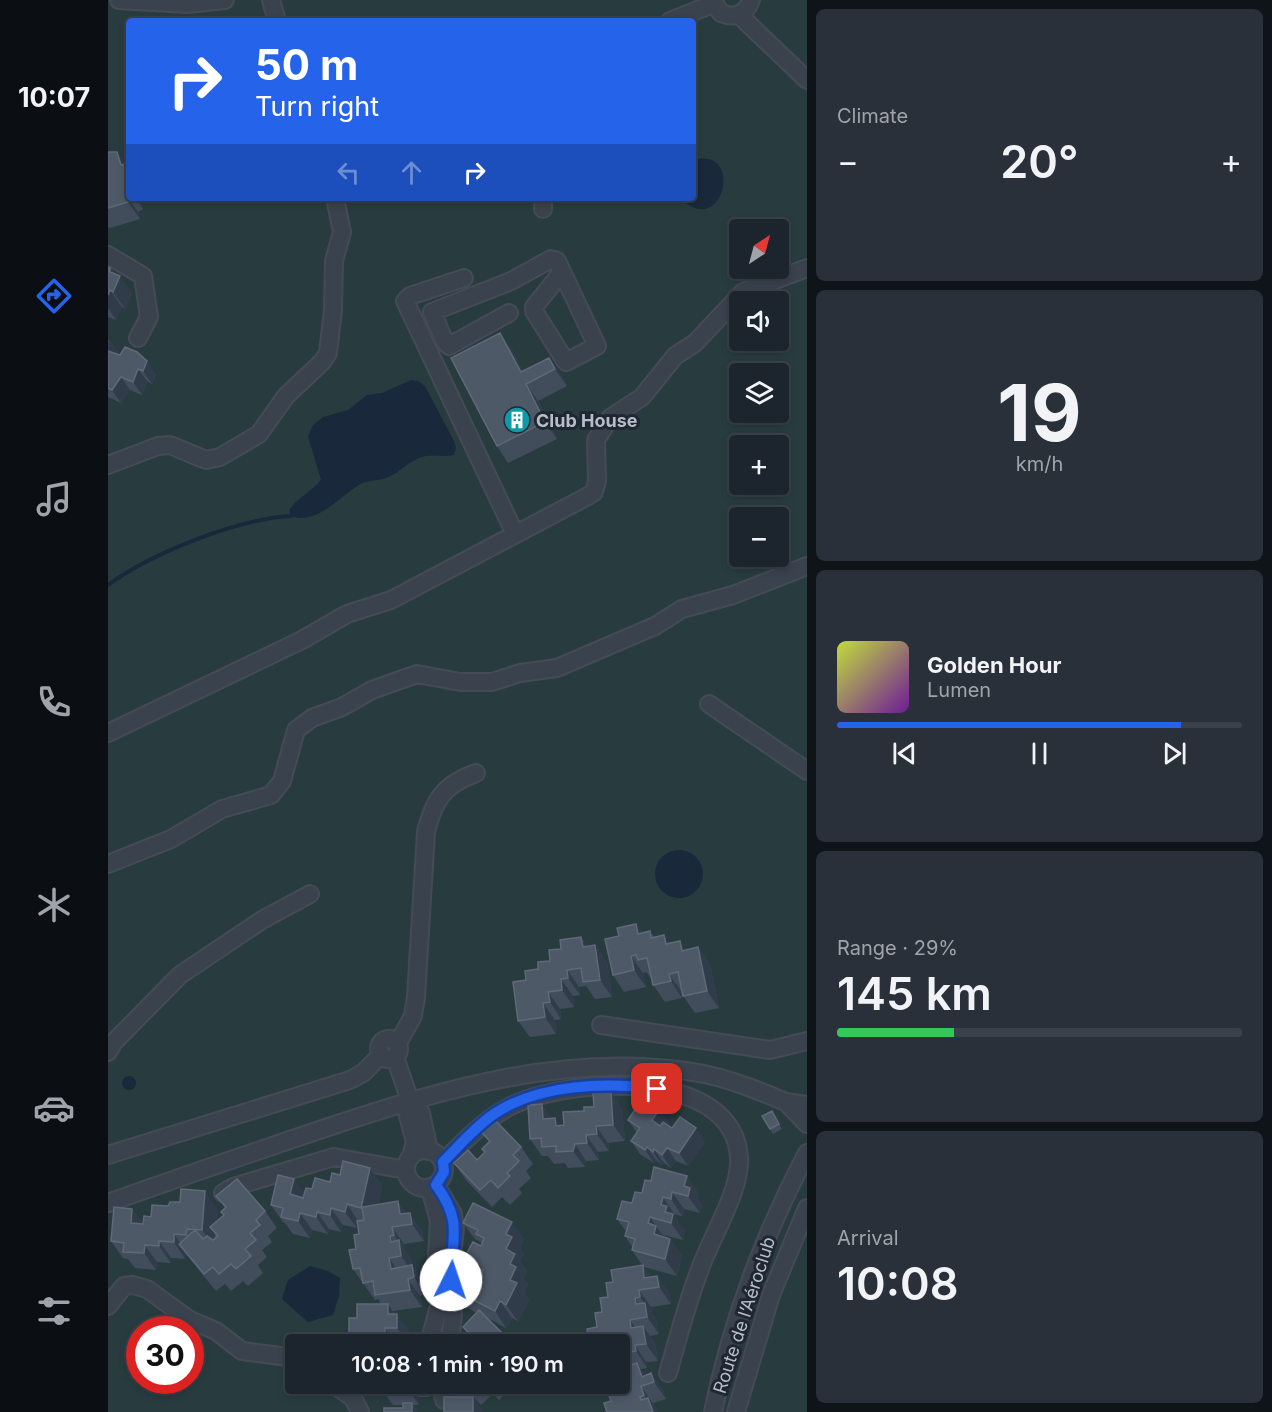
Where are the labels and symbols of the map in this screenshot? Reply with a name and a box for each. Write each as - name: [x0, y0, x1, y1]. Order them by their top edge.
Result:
- north arrow: [729, 219, 789, 279]
- building icon: Club House: [502, 405, 532, 435]
- place label: Club House: [536, 410, 638, 431]
- pin: [631, 1063, 682, 1114]
- street label: Route de l’Aéroclub: [709, 1234, 779, 1396]
- position arrow: [419, 1248, 483, 1312]
- speed limit sign: 30: [126, 1316, 204, 1394]

